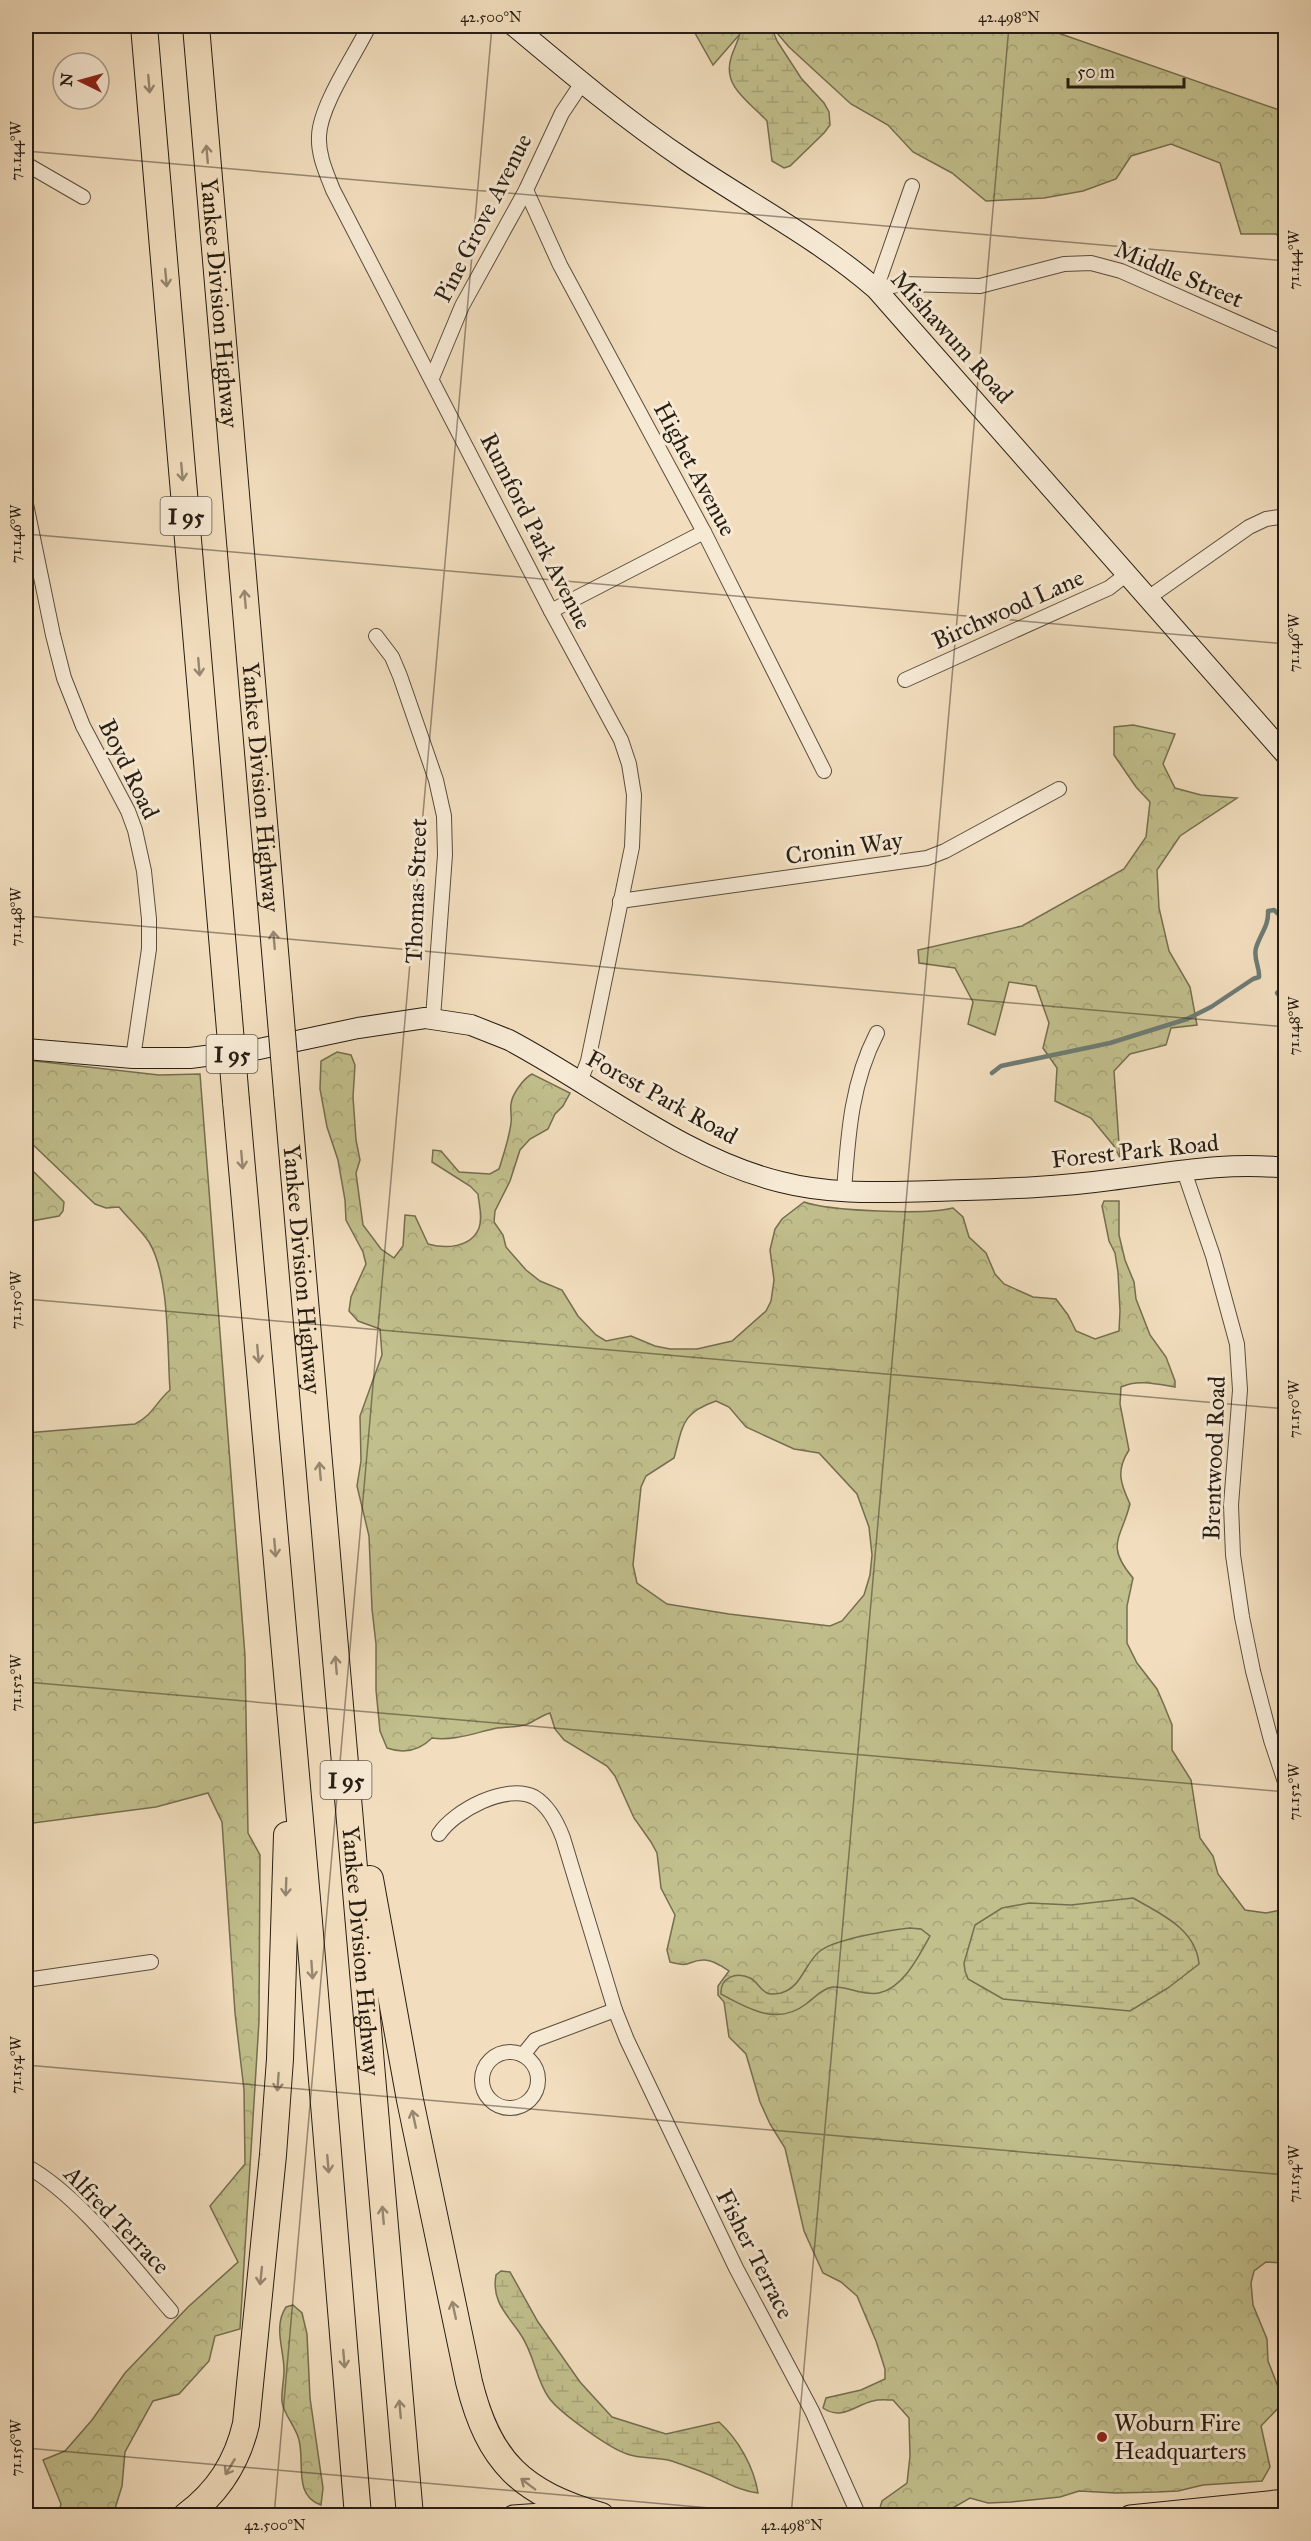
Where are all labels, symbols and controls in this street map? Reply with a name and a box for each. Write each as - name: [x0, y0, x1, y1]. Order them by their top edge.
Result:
- text: 42.500°N: [460, 8, 522, 26]
- text: 42.498°N: [978, 8, 1040, 26]
- north arrow: [51, 51, 111, 111]
- scale bar: [1068, 51, 1184, 89]
- text: 50 m: [1077, 61, 1115, 83]
- text: N: [56, 72, 77, 87]
- one-way arrow: [144, 73, 155, 93]
- text: 71.144°W: [7, 121, 25, 181]
- street label: Pine Grove Avenue: [428, 129, 538, 307]
- one-way arrow: [201, 145, 212, 164]
- street label: Yankee Division Highway: [194, 177, 245, 430]
- text: 71.144°W: [1285, 230, 1303, 290]
- street label: Middle Street: [1110, 234, 1248, 315]
- street label: Mishawum Road: [885, 264, 1019, 410]
- one-way arrow: [161, 268, 172, 288]
- street label: Highet Avenue: [647, 397, 743, 541]
- street label: Rumford Park Avenue: [473, 428, 599, 634]
- one-way arrow: [177, 462, 188, 482]
- road number: I 95: [160, 497, 212, 535]
- text: 71.146°W: [7, 504, 25, 563]
- street label: Birchwood Lane: [928, 562, 1088, 656]
- one-way arrow: [239, 590, 250, 610]
- text: 71.146°W: [1285, 613, 1303, 672]
- one-way arrow: [194, 656, 205, 676]
- street label: Yankee Division Highway: [235, 661, 287, 914]
- street label: Boyd Road: [92, 714, 166, 824]
- street label: Thomas Street: [398, 817, 434, 964]
- street label: Cronin Way: [784, 825, 905, 871]
- text: 71.148°W: [7, 887, 25, 946]
- one-way arrow: [268, 931, 279, 951]
- text: 71.148°W: [1285, 996, 1303, 1055]
- road number: I 95: [206, 1035, 258, 1073]
- street label: Forest Park Road: [581, 1043, 743, 1151]
- street label: Forest Park Road: [1050, 1127, 1220, 1175]
- street label: Yankee Division Highway: [277, 1143, 328, 1396]
- one-way arrow: [236, 1149, 247, 1169]
- text: 71.150°W: [7, 1270, 25, 1329]
- one-way arrow: [253, 1343, 264, 1363]
- street label: Brentwood Road: [1196, 1375, 1232, 1541]
- text: 71.150°W: [1285, 1379, 1303, 1438]
- one-way arrow: [314, 1461, 325, 1481]
- one-way arrow: [270, 1538, 281, 1558]
- text: 71.152°W: [7, 1654, 25, 1711]
- one-way arrow: [331, 1655, 342, 1675]
- road number: I 95: [320, 1761, 372, 1799]
- text: 71.152°W: [1285, 1763, 1303, 1820]
- street label: Yankee Division Highway: [335, 1825, 387, 2078]
- one-way arrow: [280, 1876, 291, 1896]
- one-way arrow: [307, 1960, 318, 1980]
- text: 71.154°W: [7, 2036, 25, 2094]
- one-way arrow: [273, 2071, 284, 2091]
- one-way arrow: [407, 2110, 419, 2129]
- text: 71.154°W: [1285, 2145, 1303, 2203]
- one-way arrow: [323, 2154, 334, 2174]
- street label: Alfred Terrace: [57, 2159, 176, 2281]
- street label: Fisher Terrace: [710, 2184, 800, 2324]
- one-way arrow: [377, 2205, 388, 2225]
- one-way arrow: [255, 2266, 266, 2286]
- one-way arrow: [448, 2301, 459, 2320]
- one-way arrow: [339, 2348, 350, 2368]
- one-way arrow: [395, 2400, 406, 2420]
- place label: Woburn Fire Headquarters: [1114, 2408, 1246, 2466]
- text: 71.156°W: [7, 2419, 25, 2477]
- marker: Woburn Fire Headquarters: [1095, 2430, 1109, 2444]
- one-way arrow: [224, 2458, 236, 2475]
- one-way arrow: [521, 2478, 537, 2491]
- text: 42.500°N: [244, 2516, 306, 2534]
- text: 42.498°N: [761, 2516, 823, 2534]

